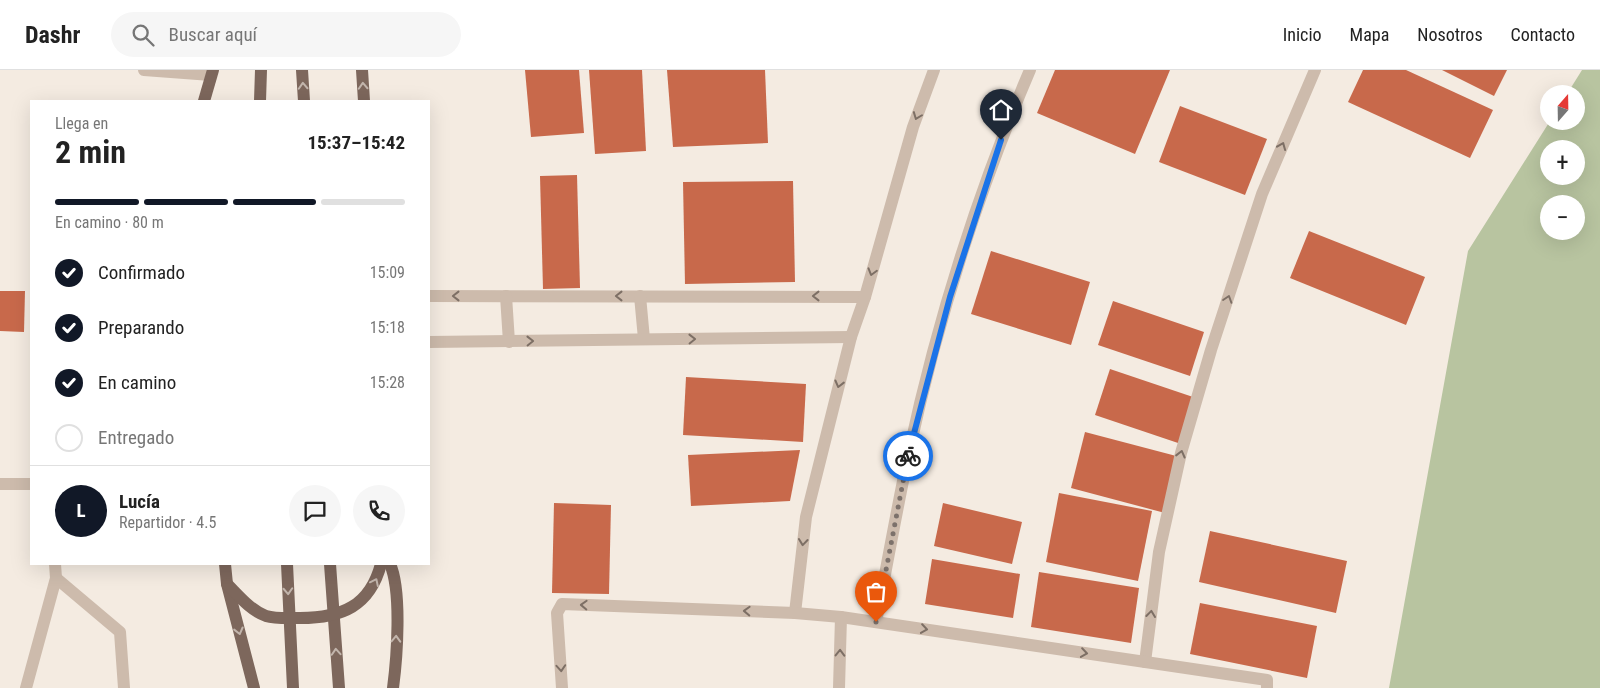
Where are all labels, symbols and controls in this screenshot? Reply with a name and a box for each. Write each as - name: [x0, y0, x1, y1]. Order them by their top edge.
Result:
- search box: [111, 12, 461, 57]
- text: Dashr: [25, 21, 81, 49]
- icon: search: [129, 21, 157, 49]
- text: Buscar aquí: [169, 23, 257, 46]
- text: Inicio: [1283, 24, 1322, 45]
- text: Mapa: [1350, 24, 1389, 45]
- text: Nosotros: [1417, 24, 1483, 45]
- text: Contacto: [1511, 24, 1575, 45]
- one-way arrow: [297, 81, 308, 89]
- one-way arrow: [358, 81, 368, 89]
- north arrow: [1540, 85, 1585, 130]
- map controls: [1540, 85, 1585, 240]
- pin: [980, 89, 1022, 140]
- icon: home: [987, 96, 1015, 124]
- one-way arrow: [913, 111, 923, 119]
- text: Llega en: [55, 114, 108, 133]
- text: 15:37–15:42: [307, 131, 405, 154]
- text: 2 min: [55, 133, 126, 171]
- button: +: [1540, 140, 1585, 185]
- one-way arrow: [1276, 142, 1287, 151]
- button: −: [1540, 195, 1585, 240]
- text: En camino · 80 m: [55, 213, 164, 232]
- icon: check: [55, 259, 83, 287]
- text: Confirmado: [98, 261, 185, 284]
- text: 15:09: [370, 263, 405, 282]
- one-way arrow: [867, 267, 878, 276]
- one-way arrow: [452, 291, 460, 301]
- one-way arrow: [614, 291, 622, 301]
- one-way arrow: [812, 291, 820, 301]
- one-way arrow: [1222, 295, 1232, 303]
- icon: check: [55, 314, 83, 342]
- text: Preparando: [98, 316, 184, 339]
- text: 15:18: [370, 318, 405, 337]
- one-way arrow: [689, 334, 697, 344]
- one-way arrow: [526, 336, 534, 346]
- icon: check: [55, 369, 83, 397]
- text: En camino: [98, 371, 176, 394]
- text: 15:28: [370, 373, 405, 392]
- one-way arrow: [834, 380, 845, 389]
- text: Entregado: [98, 426, 174, 449]
- courier: [883, 431, 933, 481]
- icon: bike: [894, 442, 922, 470]
- one-way arrow: [1175, 450, 1186, 459]
- button: chat: [289, 485, 341, 537]
- button: phone: [353, 485, 405, 537]
- text: Lucía: [119, 490, 160, 513]
- text: L: [76, 499, 86, 522]
- text: Repartidor · 4.5: [119, 513, 216, 532]
- one-way arrow: [798, 539, 809, 547]
- pin: [855, 571, 897, 622]
- icon: bag: [862, 578, 890, 606]
- one-way arrow: [368, 579, 378, 588]
- one-way arrow: [283, 587, 294, 595]
- one-way arrow: [580, 600, 588, 611]
- one-way arrow: [742, 606, 750, 616]
- one-way arrow: [1145, 610, 1156, 618]
- one-way arrow: [919, 624, 928, 634]
- one-way arrow: [233, 627, 244, 636]
- one-way arrow: [390, 635, 401, 643]
- one-way arrow: [1081, 647, 1089, 658]
- one-way arrow: [331, 648, 342, 656]
- one-way arrow: [835, 648, 845, 656]
- one-way arrow: [555, 664, 566, 672]

